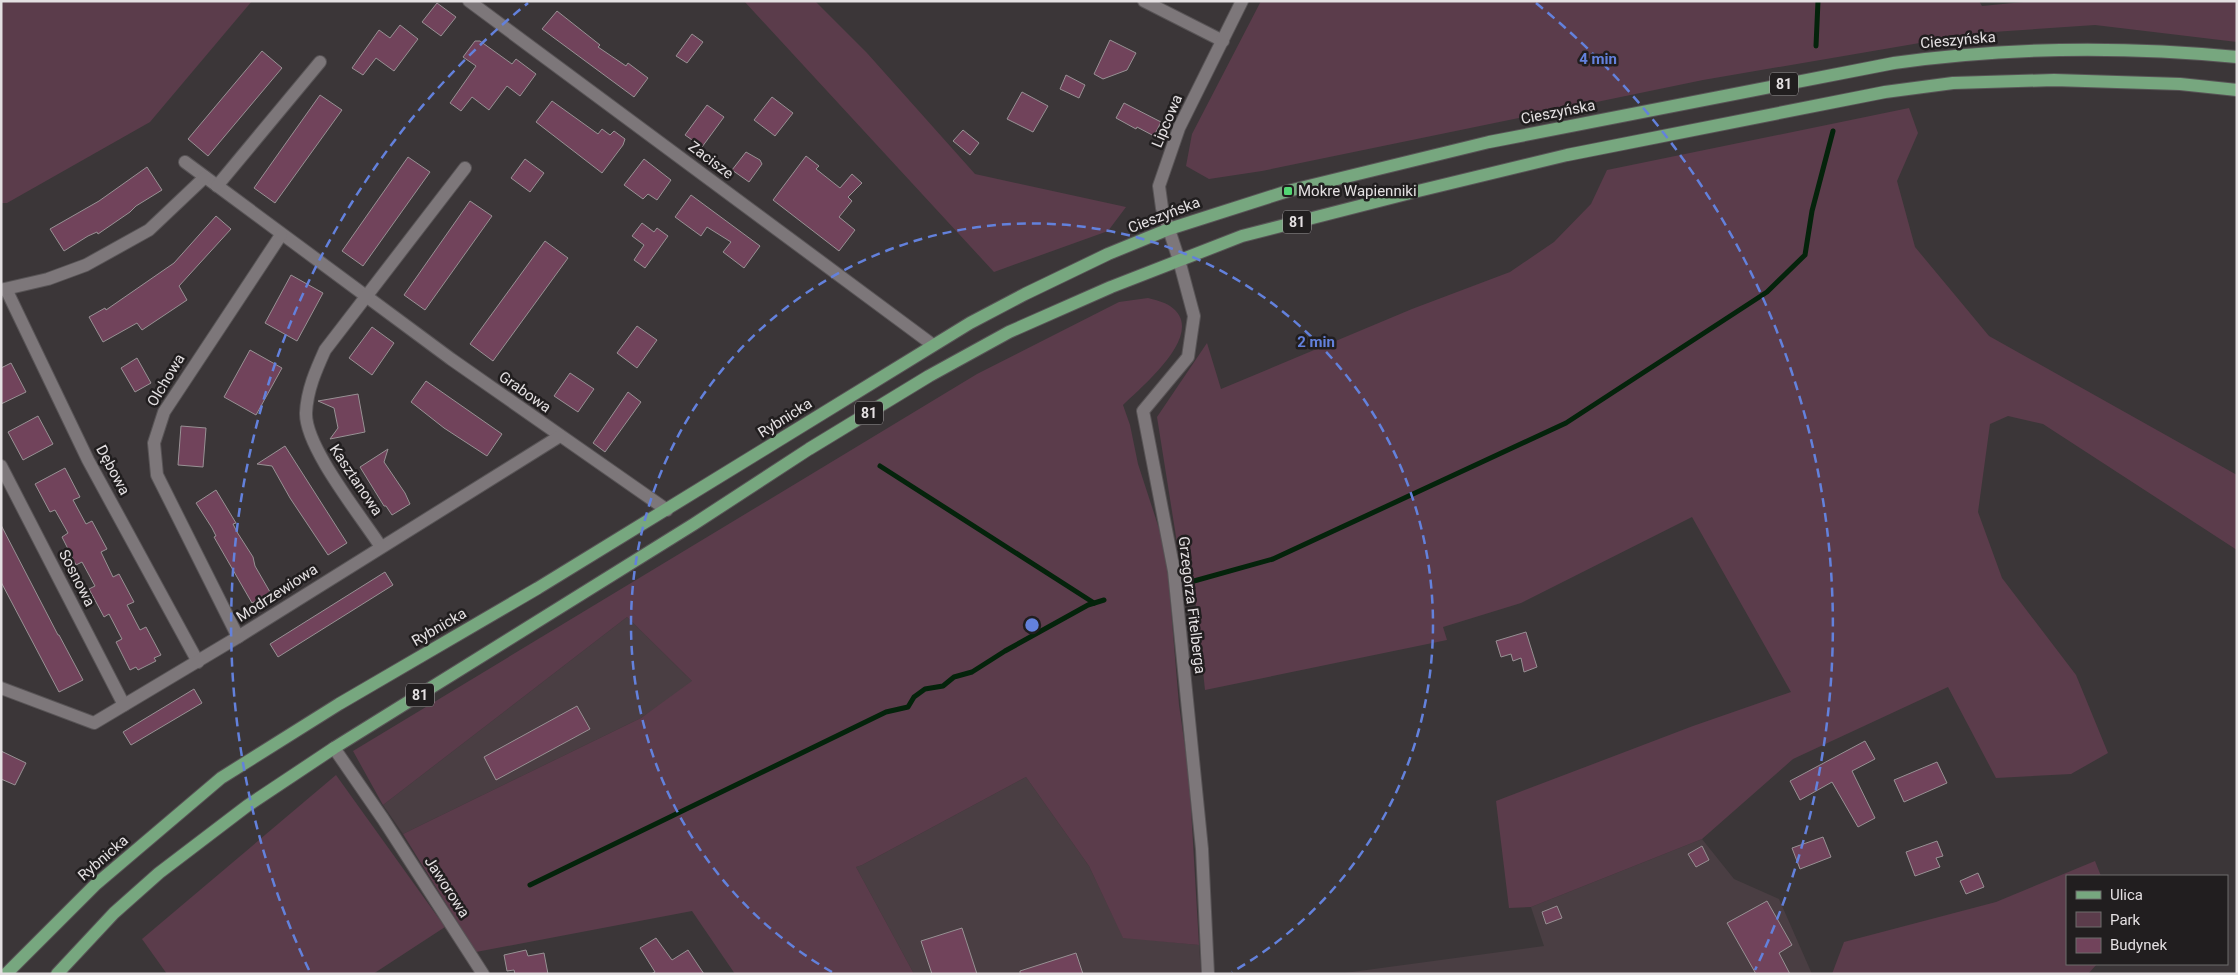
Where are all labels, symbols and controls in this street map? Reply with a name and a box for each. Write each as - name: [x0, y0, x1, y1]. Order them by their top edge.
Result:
- street label: Cieszyńska: [1920, 28, 1996, 52]
- text: 4 min: [1579, 50, 1617, 68]
- road number: 81: [1770, 72, 1798, 96]
- street label: Lipcowa: [1148, 92, 1186, 150]
- street label: Cieszyńska: [1519, 96, 1597, 128]
- street label: Zacisze: [685, 137, 737, 183]
- place label: Mokre Wapienniki: [1298, 182, 1417, 200]
- marker: Mokre Wapienniki: [1282, 185, 1294, 197]
- street label: Cieszyńska: [1126, 193, 1202, 237]
- road number: 81: [1283, 210, 1311, 233]
- text: 2 min: [1297, 333, 1335, 351]
- street label: Olchowa: [143, 350, 189, 410]
- street label: Grabowa: [495, 368, 555, 416]
- street label: Rybnicka: [755, 394, 815, 442]
- road number: 81: [855, 402, 883, 424]
- street label: Kasztanowa: [326, 441, 386, 519]
- street label: Dębowa: [92, 442, 134, 498]
- street label: Grzegorza Fitelberga: [1175, 535, 1209, 675]
- street label: Sosnowa: [55, 547, 99, 609]
- street label: Modrzewiowa: [233, 560, 321, 626]
- street label: Rybnicka: [408, 604, 470, 650]
- centre of rings: [1023, 616, 1041, 634]
- road number: 81: [406, 684, 434, 706]
- street label: Rybnicka: [74, 831, 132, 885]
- street label: Jaworowa: [421, 853, 473, 921]
- legend: [2066, 875, 2228, 965]
- text: Ulica: [2110, 886, 2143, 904]
- text: Park: [2110, 911, 2141, 929]
- text: Budynek: [2110, 936, 2167, 954]

